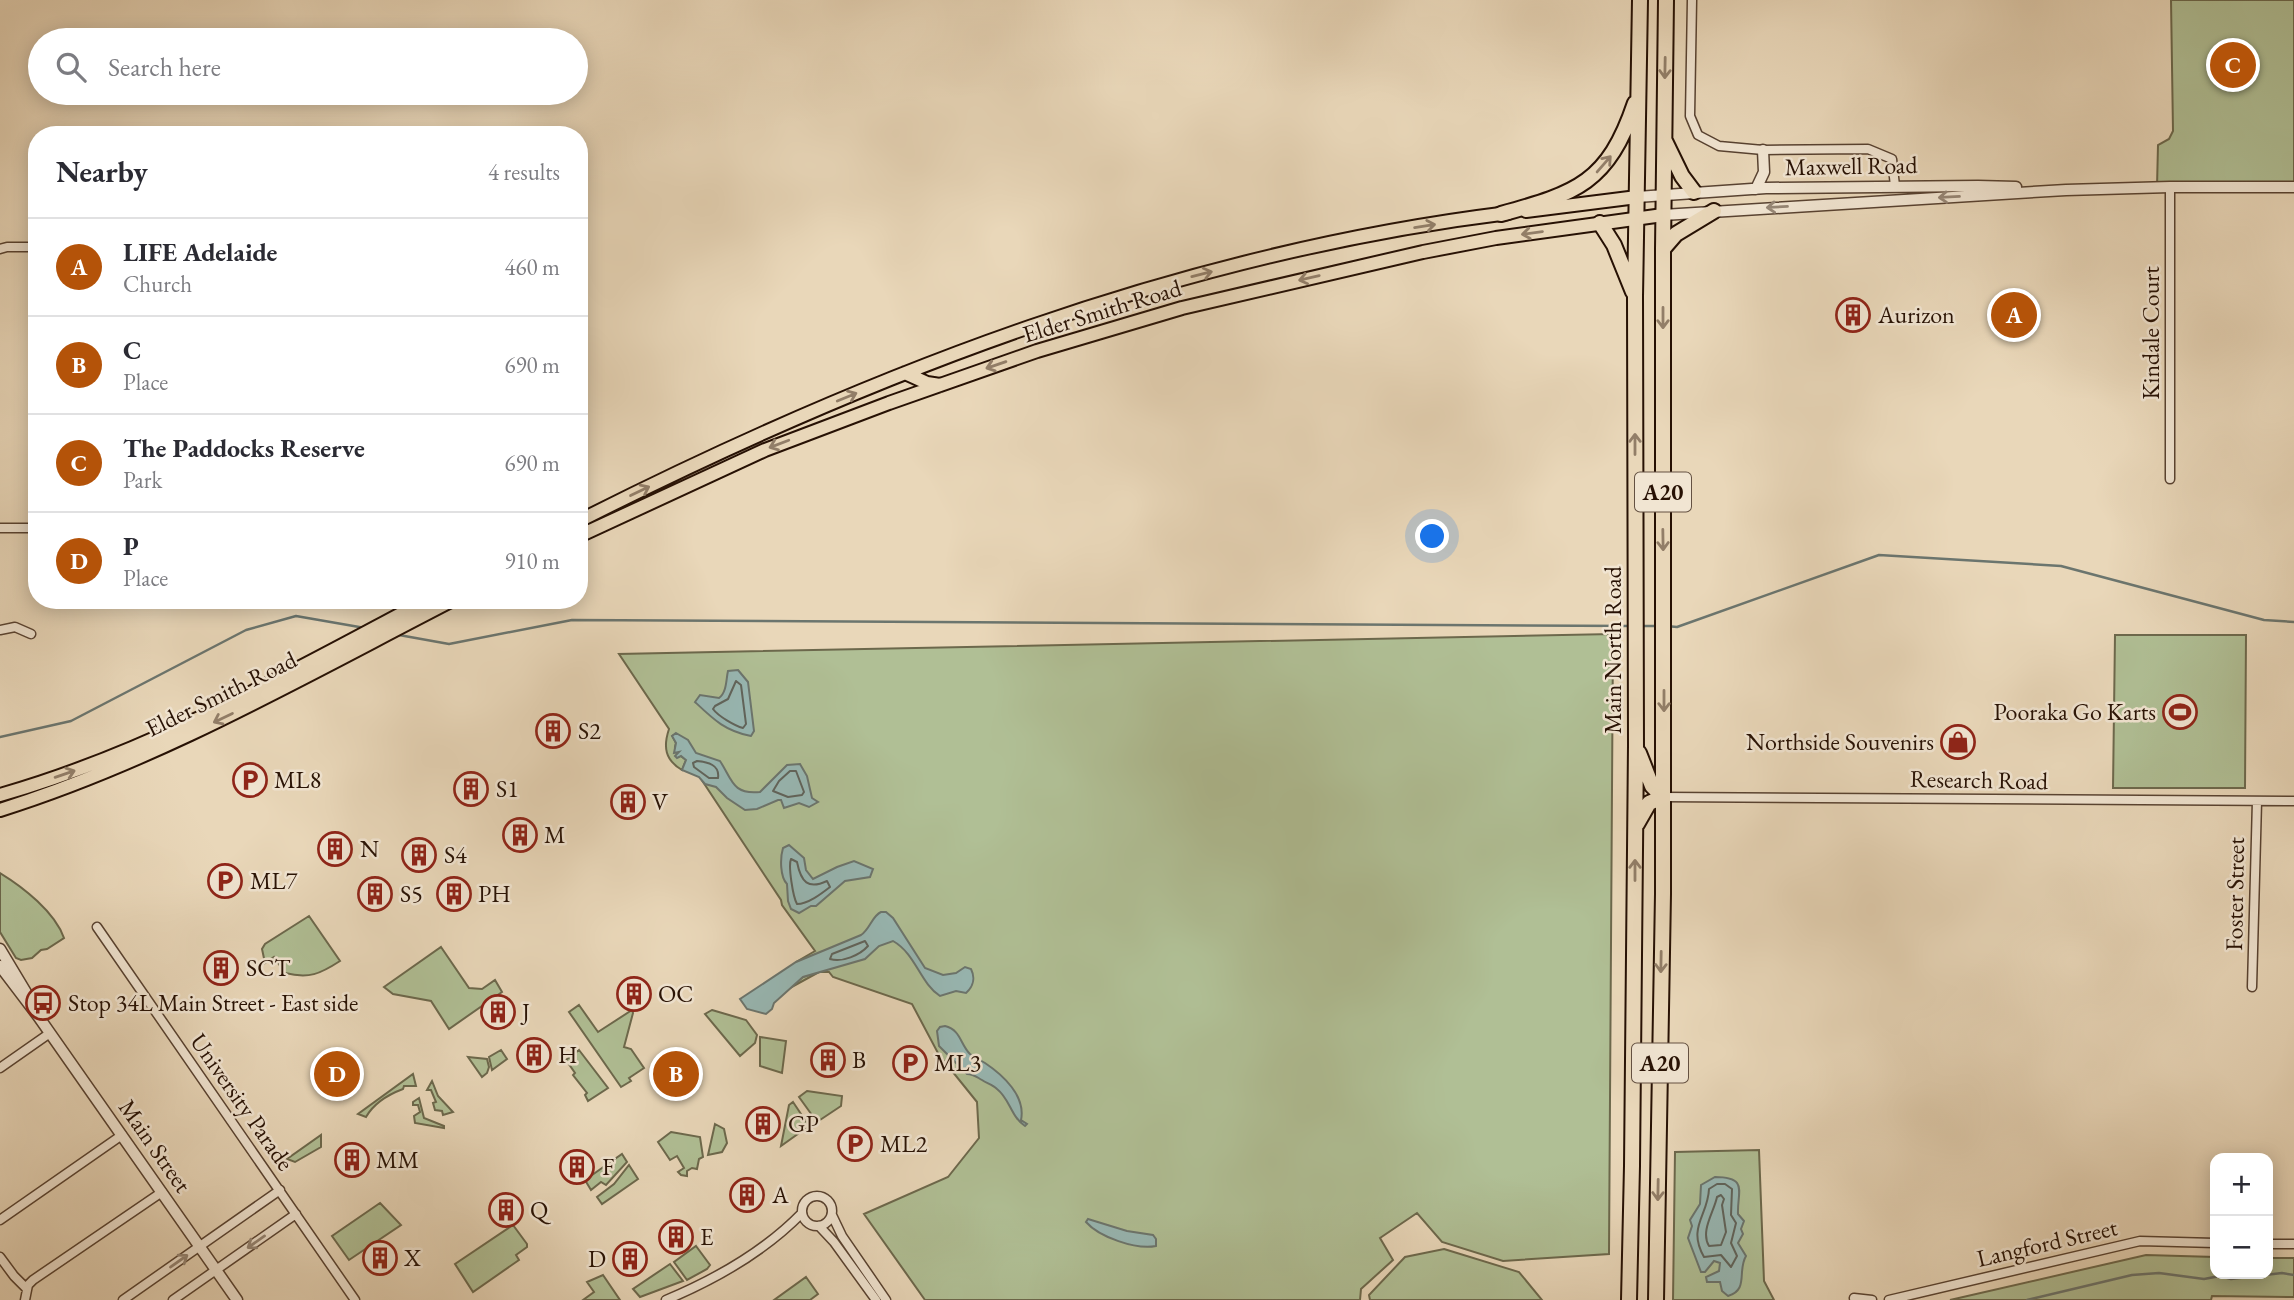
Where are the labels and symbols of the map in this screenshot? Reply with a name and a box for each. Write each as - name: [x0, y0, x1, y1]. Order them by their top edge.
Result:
- pin: C: [2210, 39, 2256, 91]
- one-way arrow: [1658, 56, 1672, 79]
- street label: Maxwell Road: [1784, 149, 1919, 182]
- one-way arrow: [1596, 155, 1612, 173]
- one-way arrow: [1938, 191, 1961, 204]
- one-way arrow: [1766, 200, 1789, 213]
- one-way arrow: [1413, 219, 1435, 232]
- one-way arrow: [1521, 227, 1544, 240]
- street label: Kindale Court: [2135, 266, 2166, 400]
- one-way arrow: [1191, 267, 1213, 280]
- street label: Elder Smith Road: [1019, 271, 1186, 349]
- one-way arrow: [1298, 272, 1321, 286]
- pin: A: [1991, 289, 2037, 341]
- building icon: Aurizon: [1834, 296, 1872, 334]
- place label: Aurizon: [1877, 299, 1955, 330]
- one-way arrow: [1656, 306, 1670, 329]
- one-way arrow: [986, 360, 1007, 373]
- one-way arrow: [836, 389, 858, 402]
- one-way arrow: [1628, 433, 1642, 456]
- one-way arrow: [769, 439, 790, 452]
- road number: A20: [1635, 472, 1691, 512]
- one-way arrow: [629, 483, 650, 497]
- your location: [1415, 519, 1449, 553]
- one-way arrow: [1656, 528, 1670, 551]
- street label: Main North Road: [1597, 565, 1628, 734]
- street label: Elder Smith Road: [140, 643, 302, 743]
- one-way arrow: [1657, 689, 1670, 712]
- sports icon: Pooraka Go Karts: [2161, 693, 2199, 731]
- place label: Pooraka Go Karts: [1994, 696, 2156, 727]
- one-way arrow: [213, 712, 234, 725]
- building icon: S2: [534, 712, 572, 750]
- place label: S2: [578, 715, 601, 746]
- shop icon: Northside Souvenirs: [1939, 723, 1977, 761]
- place label: Northside Souvenirs: [1746, 726, 1934, 757]
- parking icon: ML8: [231, 761, 269, 799]
- street label: Research Road: [1910, 763, 2049, 796]
- place label: ML8: [274, 764, 321, 795]
- one-way arrow: [53, 767, 75, 779]
- building icon: S1: [452, 770, 490, 808]
- place label: S1: [496, 773, 519, 804]
- building icon: V: [609, 783, 647, 821]
- place label: V: [652, 786, 669, 817]
- building icon: M: [501, 816, 539, 854]
- place label: M: [544, 819, 566, 850]
- building icon: N: [316, 830, 354, 868]
- place label: N: [360, 833, 379, 864]
- building icon: S4: [400, 836, 438, 874]
- street label: Foster Street: [2218, 836, 2251, 951]
- place label: S4: [444, 839, 467, 870]
- one-way arrow: [1628, 859, 1641, 882]
- parking icon: ML7: [206, 862, 244, 900]
- place label: ML7: [250, 865, 298, 896]
- building icon: S5: [356, 875, 394, 913]
- building icon: PH: [435, 875, 473, 913]
- place label: S5: [400, 878, 423, 909]
- place label: PH: [478, 878, 511, 909]
- building icon: SCT: [202, 949, 240, 987]
- one-way arrow: [1654, 950, 1668, 973]
- place label: SCT: [246, 952, 291, 983]
- building icon: OC: [615, 975, 653, 1013]
- place label: OC: [658, 978, 693, 1009]
- bus stop icon: Stop 34L Main Street - East side: [24, 984, 62, 1022]
- place label: Stop 34L Main Street - East side: [68, 987, 358, 1018]
- building icon: J: [479, 993, 517, 1031]
- place label: J: [520, 996, 530, 1027]
- street label: University Parade: [184, 1027, 301, 1176]
- building icon: H: [515, 1036, 553, 1074]
- place label: H: [558, 1039, 577, 1070]
- building icon: B: [809, 1041, 847, 1079]
- place label: B: [852, 1044, 866, 1075]
- parking icon: ML3: [891, 1044, 929, 1082]
- road number: A20: [1632, 1044, 1688, 1082]
- place label: ML3: [934, 1047, 981, 1078]
- pin: D: [314, 1048, 360, 1100]
- pin: B: [653, 1048, 699, 1100]
- street label: Main Street: [112, 1093, 199, 1199]
- building icon: GP: [744, 1105, 782, 1143]
- place label: GP: [788, 1108, 819, 1139]
- parking icon: ML2: [836, 1125, 874, 1163]
- place label: ML2: [880, 1128, 928, 1159]
- building icon: MM: [333, 1141, 371, 1179]
- place label: MM: [376, 1144, 419, 1175]
- building icon: F: [558, 1148, 596, 1186]
- place label: F: [602, 1151, 614, 1182]
- building icon: A: [728, 1176, 766, 1214]
- one-way arrow: [1651, 1178, 1665, 1201]
- place label: A: [771, 1179, 789, 1210]
- building icon: Q: [487, 1191, 525, 1229]
- place label: Q: [530, 1194, 552, 1225]
- street label: Langford Street: [1974, 1211, 2121, 1274]
- building icon: E: [657, 1218, 695, 1256]
- place label: E: [700, 1221, 714, 1252]
- one-way arrow: [247, 1235, 266, 1249]
- building icon: X: [361, 1239, 399, 1277]
- building icon: D: [611, 1240, 649, 1278]
- place label: X: [403, 1242, 421, 1273]
- place label: D: [588, 1243, 606, 1274]
- one-way arrow: [169, 1254, 188, 1268]

